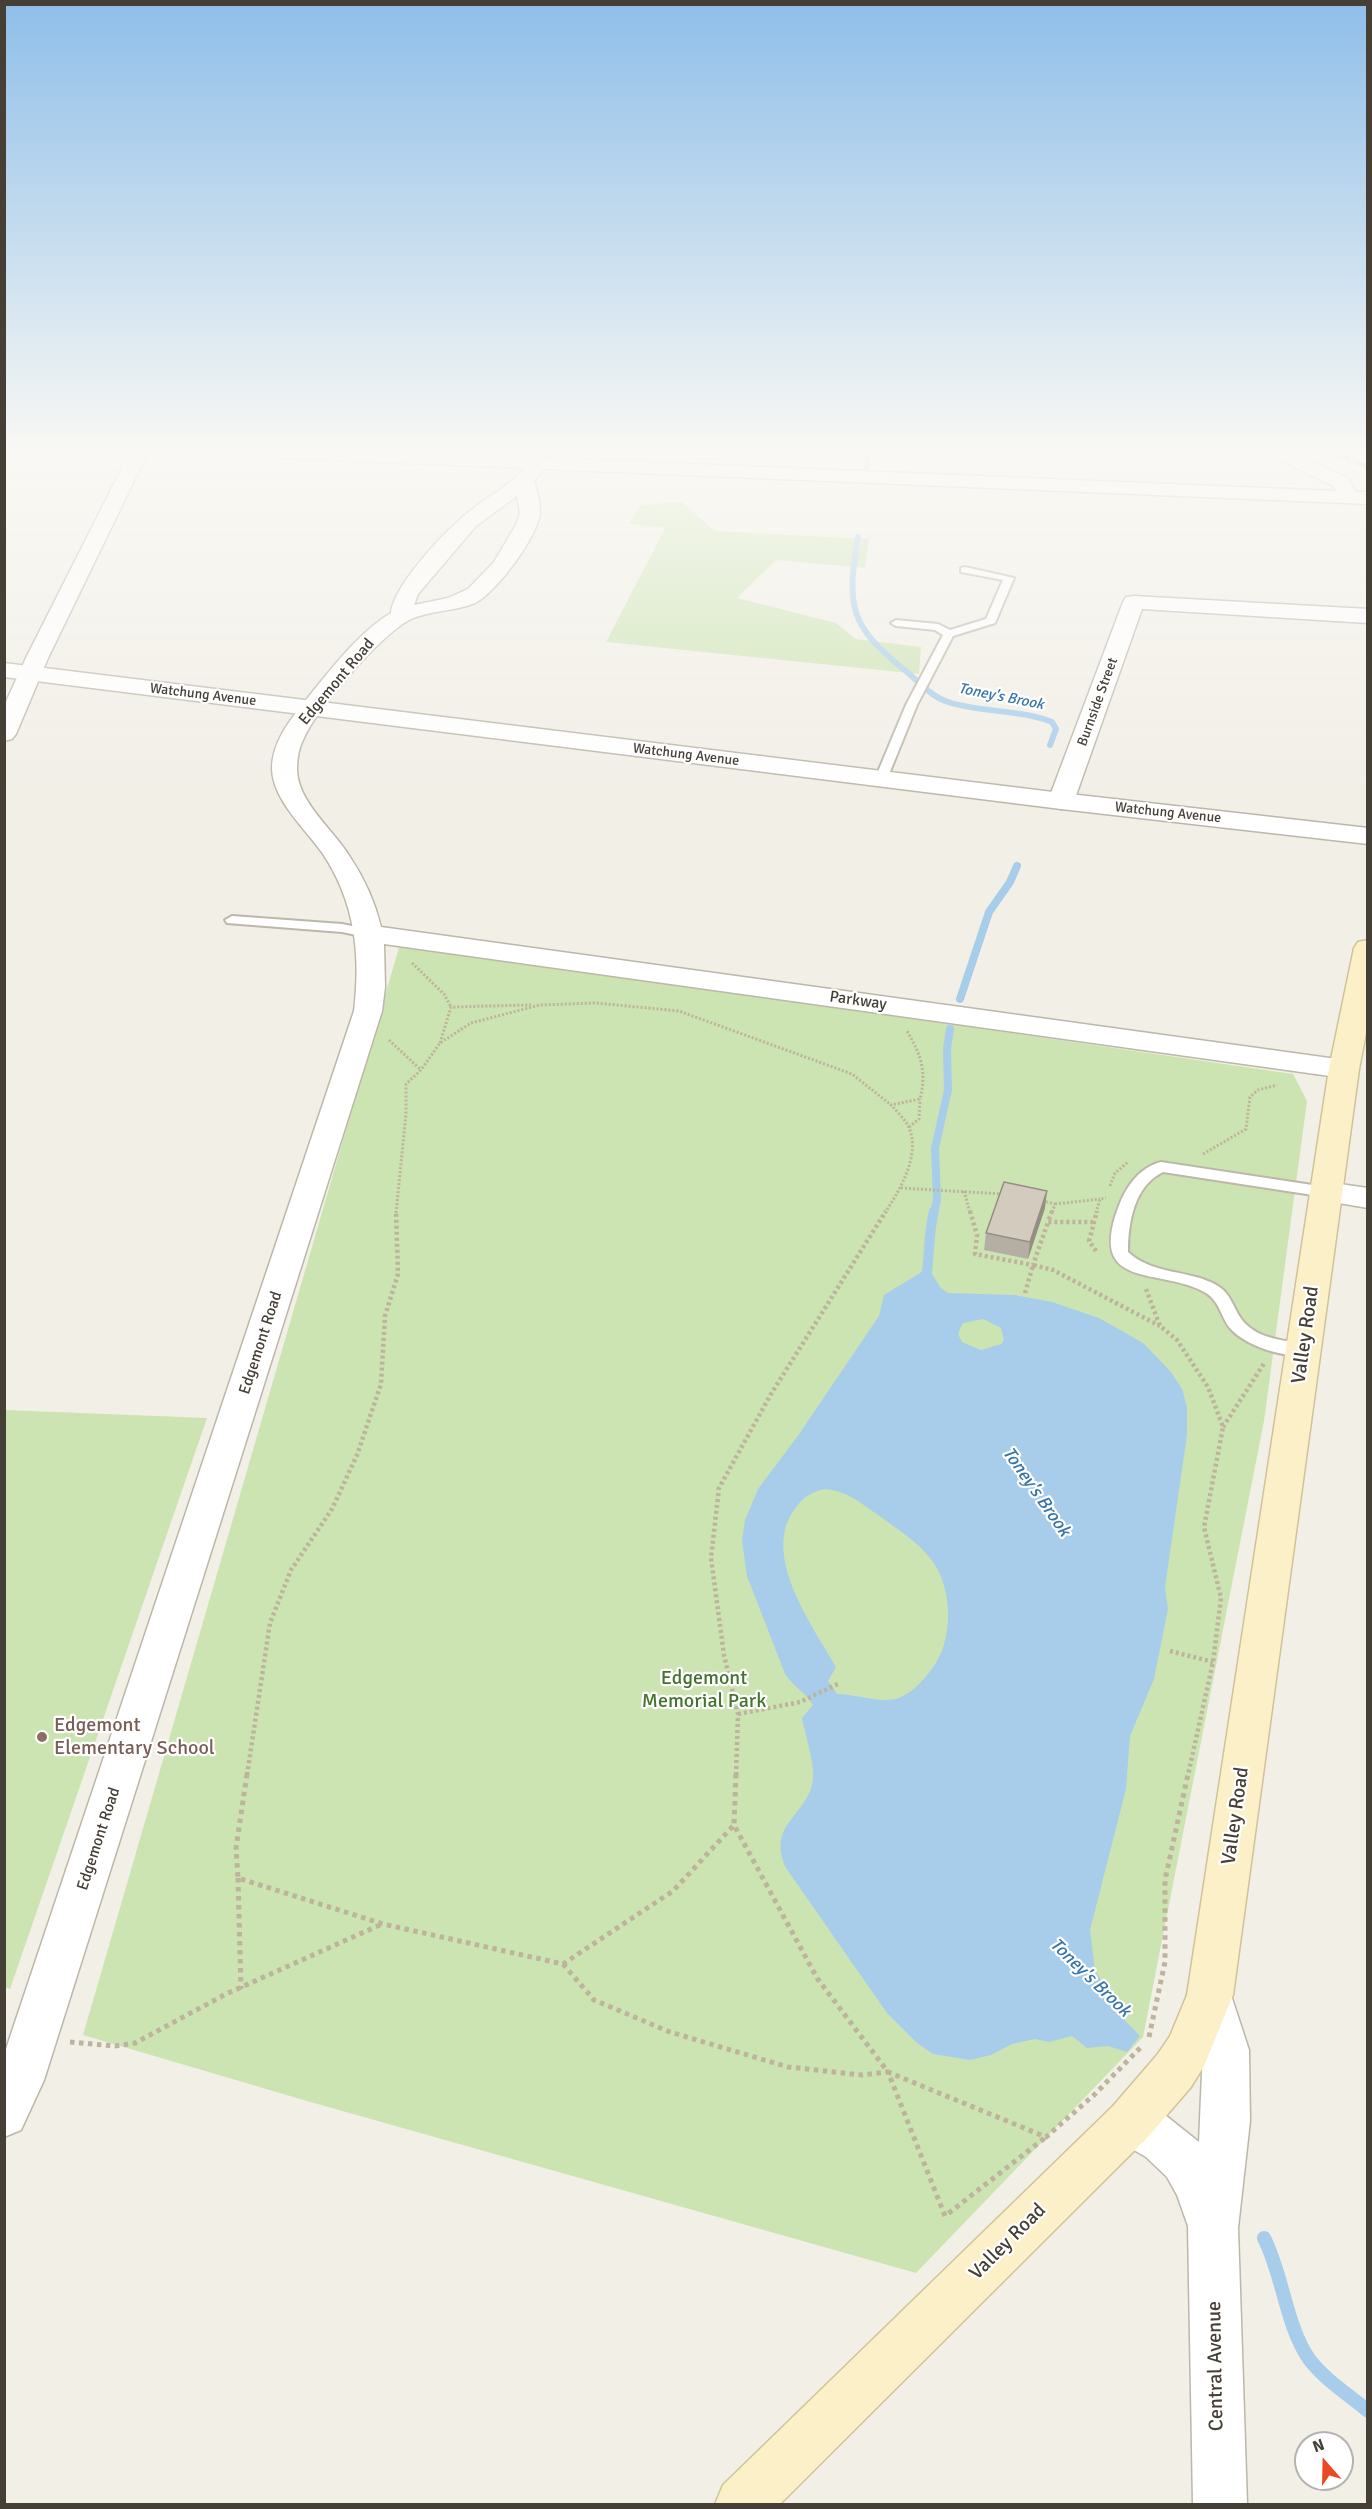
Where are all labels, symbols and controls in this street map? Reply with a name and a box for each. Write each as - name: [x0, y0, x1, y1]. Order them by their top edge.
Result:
- street label: Edgemont Road: [295, 635, 379, 729]
- street label: Burnside Street: [1074, 656, 1122, 748]
- street label: Watchung Avenue: [149, 680, 257, 710]
- water label: Toney's Brook: [957, 680, 1045, 714]
- street label: Watchung Avenue: [632, 740, 740, 770]
- street label: Watchung Avenue: [1114, 799, 1222, 827]
- street label: Parkway: [828, 987, 888, 1015]
- street label: Valley Road: [1287, 1285, 1325, 1385]
- street label: Edgemont Road: [235, 1289, 287, 1397]
- water label: Toney's Brook: [997, 1443, 1075, 1541]
- park label: Edgemont Memorial Park: [642, 1667, 766, 1714]
- place label: Edgemont Elementary School: [54, 1714, 215, 1761]
- marker: Edgemont Elementary School: [35, 1730, 49, 1744]
- street label: Valley Road: [1217, 1766, 1255, 1866]
- street label: Edgemont Road: [73, 1785, 125, 1893]
- water label: Toney's Brook: [1045, 1934, 1135, 2022]
- street label: Valley Road: [965, 2199, 1051, 2285]
- street label: Central Avenue: [1203, 2301, 1229, 2431]
- north arrow: [1294, 2431, 1354, 2491]
- text: N: [1310, 2435, 1327, 2457]

